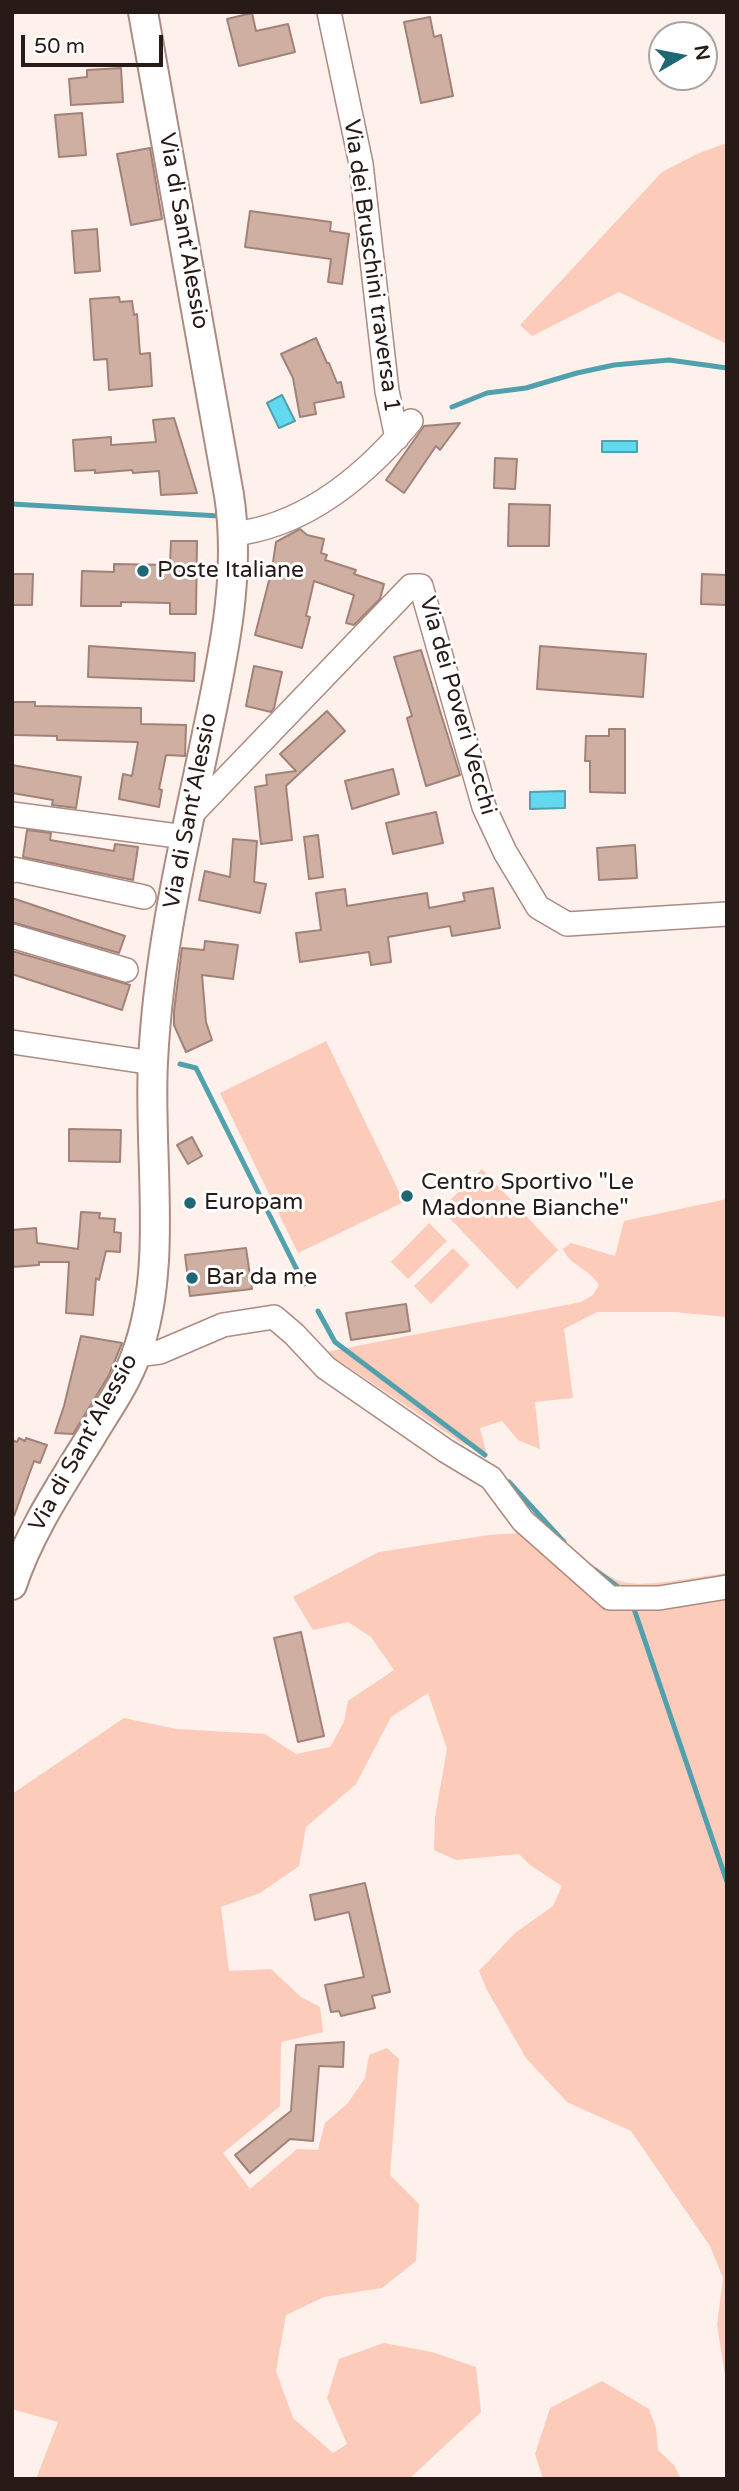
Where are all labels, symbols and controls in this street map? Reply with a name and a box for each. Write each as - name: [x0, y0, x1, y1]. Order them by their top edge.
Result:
- scale bar: [24, 21, 166, 65]
- north arrow: [648, 21, 718, 91]
- text: 50 m: [34, 34, 85, 59]
- text: N: [690, 43, 714, 62]
- street label: Via dei Bruschini traversa 1: [337, 118, 405, 414]
- street label: Via di Sant'Alessio: [152, 131, 214, 331]
- place label: Poste Italiane: [157, 557, 304, 585]
- marker: Poste Italiane: [135, 563, 151, 579]
- street label: Via dei Poveri Vecchi: [413, 594, 501, 818]
- street label: Via di Sant'Alessio: [158, 711, 224, 911]
- place label: Centro Sportivo "Le Madonne Bianche": [421, 1169, 634, 1223]
- marker: Centro Sportivo "Le Madonne Bianche": [399, 1188, 415, 1204]
- place label: Europam: [204, 1189, 303, 1217]
- marker: Europam: [182, 1195, 198, 1211]
- place label: Bar da me: [206, 1264, 317, 1292]
- marker: Bar da me: [184, 1270, 200, 1286]
- street label: Via di Sant'Alessio: [24, 1349, 144, 1537]

